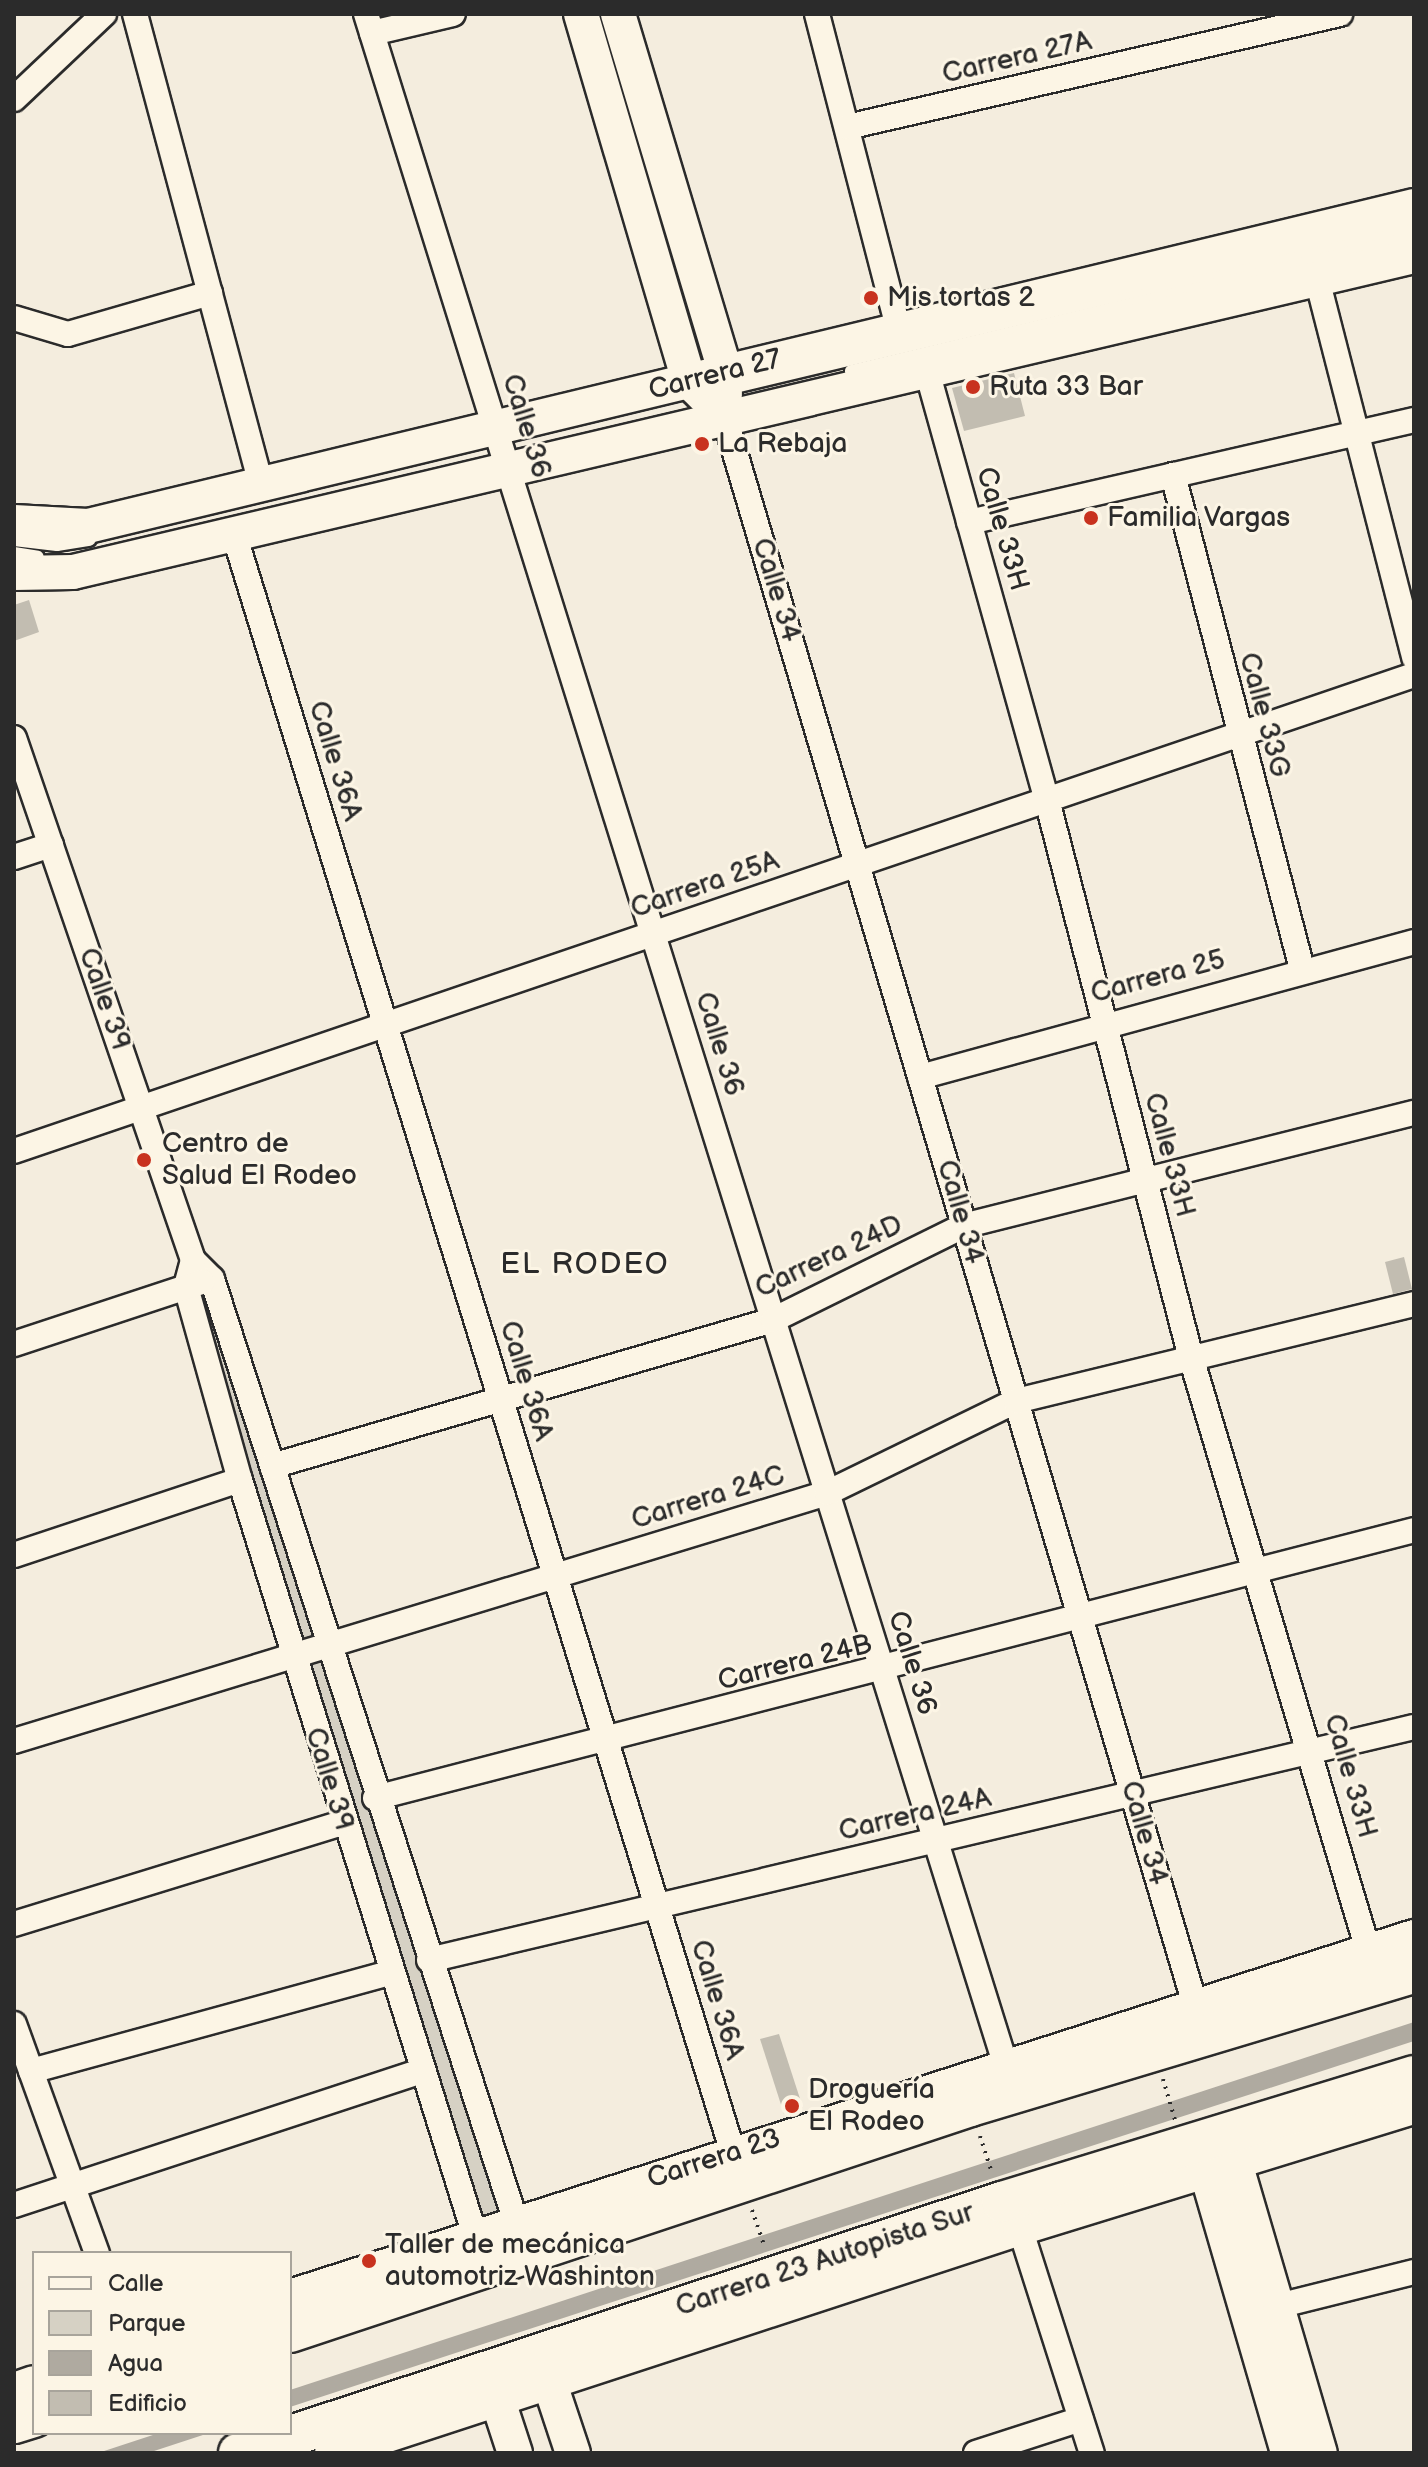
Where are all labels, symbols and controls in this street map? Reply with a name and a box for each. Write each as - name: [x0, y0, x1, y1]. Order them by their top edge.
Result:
- street label: Carrera 27A: [939, 24, 1095, 92]
- place label: Mis tortas 2: [887, 281, 1035, 315]
- marker: Mis tortas 2: [862, 289, 880, 307]
- street label: Carrera 27: [645, 342, 785, 408]
- street label: Calle 36: [494, 370, 558, 482]
- place label: Ruta 33 Bar: [989, 370, 1143, 404]
- marker: Ruta 33 Bar: [964, 378, 982, 396]
- place label: La Rebaja: [718, 427, 847, 461]
- marker: La Rebaja: [693, 435, 711, 453]
- street label: Calle 33H: [968, 463, 1036, 595]
- place label: Familia Vargas: [1107, 501, 1291, 535]
- marker: Familia Vargas: [1082, 509, 1100, 527]
- street label: Calle 34: [744, 534, 808, 646]
- street label: Calle 33G: [1231, 649, 1297, 781]
- street label: Calle 36A: [301, 697, 369, 825]
- street label: Carrera 25A: [626, 844, 784, 926]
- street label: Carrera 25: [1087, 943, 1229, 1011]
- street label: Calle 39: [71, 944, 137, 1054]
- street label: Calle 36: [687, 988, 751, 1100]
- street label: Calle 33H: [1136, 1089, 1202, 1221]
- place label: Centro de Salud El Rodeo: [162, 1127, 357, 1193]
- marker: Centro de Salud El Rodeo: [133, 1149, 155, 1171]
- street label: Calle 34: [929, 1156, 991, 1268]
- street label: Carrera 24D: [750, 1208, 908, 1306]
- district label: EL RODEO: [500, 1246, 670, 1282]
- street label: Calle 36A: [492, 1317, 560, 1445]
- street label: Carrera 24C: [628, 1459, 788, 1537]
- street label: Calle 36: [880, 1607, 944, 1719]
- street label: Carrera 24B: [715, 1628, 875, 1698]
- street label: Calle 33H: [1316, 1710, 1384, 1842]
- street label: Calle 39: [297, 1724, 361, 1834]
- street label: Calle 34: [1113, 1777, 1175, 1889]
- street label: Carrera 24A: [836, 1781, 994, 1849]
- street label: Calle 36A: [683, 1936, 751, 2064]
- place label: Droguería El Rodeo: [808, 2073, 935, 2139]
- marker: Droguería El Rodeo: [783, 2097, 801, 2115]
- street label: Carrera 23: [643, 2122, 785, 2196]
- street label: Carrera 23 Autopista Sur: [671, 2196, 979, 2324]
- place label: Taller de mecánica automotriz Washinton: [385, 2228, 656, 2294]
- legend: [32, 2251, 292, 2435]
- marker: Taller de mecánica automotriz Washinton: [360, 2252, 378, 2270]
- text: Calle: [108, 2269, 163, 2298]
- text: Parque: [108, 2309, 186, 2338]
- text: Agua: [108, 2349, 163, 2378]
- text: Edificio: [108, 2389, 187, 2418]

